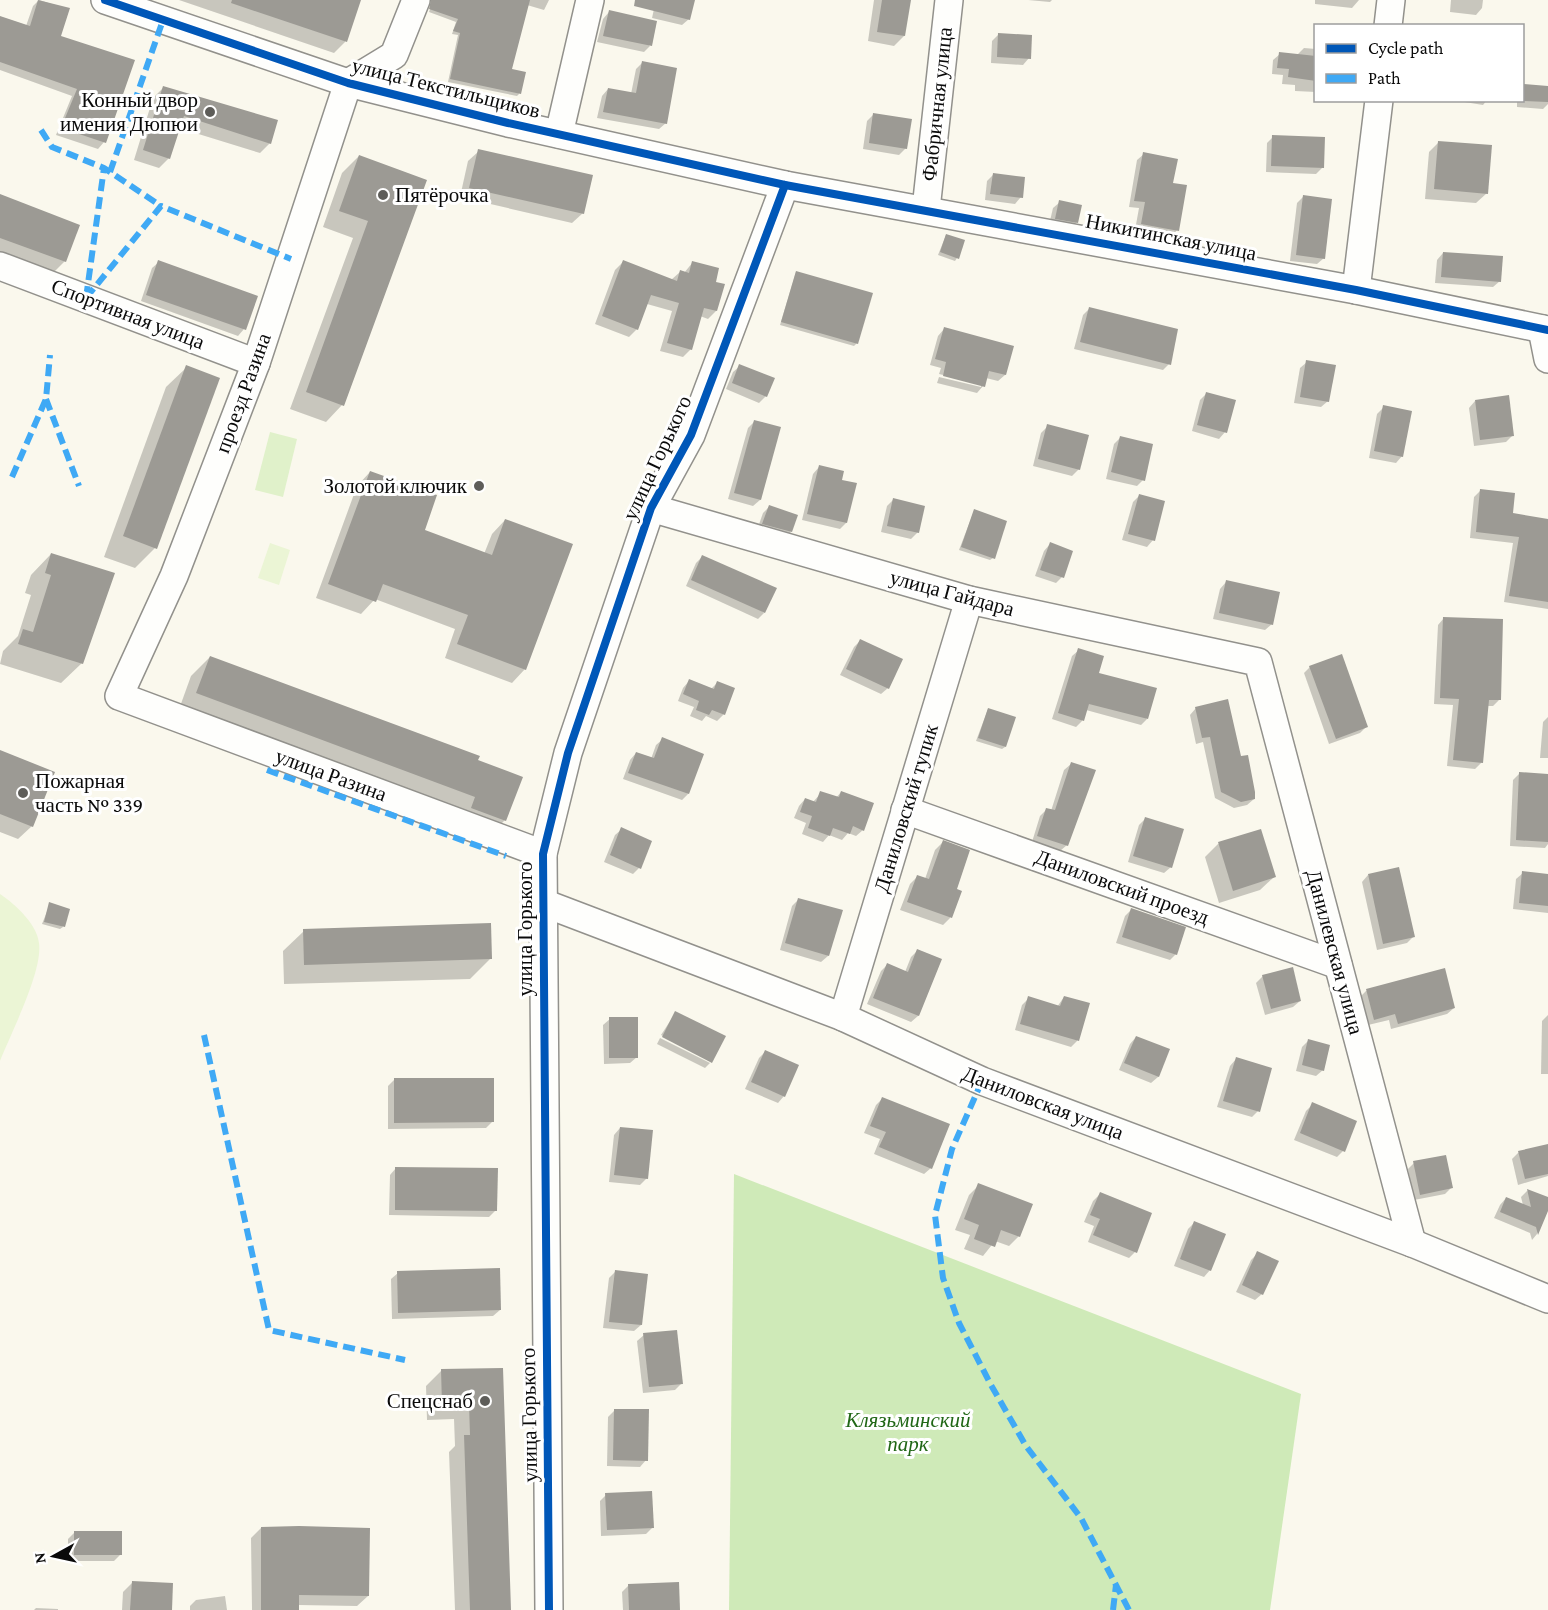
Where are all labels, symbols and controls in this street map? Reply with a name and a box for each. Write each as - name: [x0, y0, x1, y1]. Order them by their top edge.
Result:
- legend: [1314, 24, 1524, 102]
- street label: Фабричная улица: [917, 25, 957, 182]
- text: Cycle path: [1368, 38, 1444, 58]
- street label: улица Текстильщиков: [349, 53, 543, 123]
- text: Path: [1368, 68, 1401, 88]
- place label: Конный двор имения Дюпюи: [60, 88, 198, 136]
- marker: Конный двор имения Дюпюи: [203, 105, 217, 119]
- place label: Пятёрочка: [395, 183, 489, 207]
- marker: Пятёрочка: [376, 188, 390, 202]
- street label: Никитинская улица: [1084, 209, 1259, 265]
- street label: Спортивная улица: [48, 274, 209, 355]
- street label: проезд Разина: [210, 329, 276, 456]
- street label: улица Горького: [618, 392, 696, 524]
- place label: Золотой ключик: [323, 474, 468, 498]
- marker: Золотой ключик: [472, 479, 486, 493]
- street label: улица Гайдара: [887, 565, 1017, 621]
- street label: Даниловский тупик: [869, 720, 943, 895]
- street label: улица Разина: [272, 744, 391, 806]
- place label: Пожарная часть № 339: [35, 769, 143, 817]
- marker: Пожарная часть № 339: [16, 786, 30, 800]
- street label: Даниловский проезд: [1032, 844, 1213, 930]
- street label: улица Горького: [513, 862, 537, 996]
- street label: Данилевская улица: [1301, 867, 1369, 1038]
- street label: Даниловская улица: [959, 1061, 1128, 1145]
- street label: улица Горького: [516, 1347, 542, 1483]
- place label: Спецснаб: [387, 1389, 473, 1413]
- marker: Спецснаб: [478, 1394, 492, 1408]
- park label: Клязьминский парк: [844, 1408, 971, 1456]
- north arrow: [24, 1526, 84, 1586]
- text: N: [30, 1551, 49, 1565]

